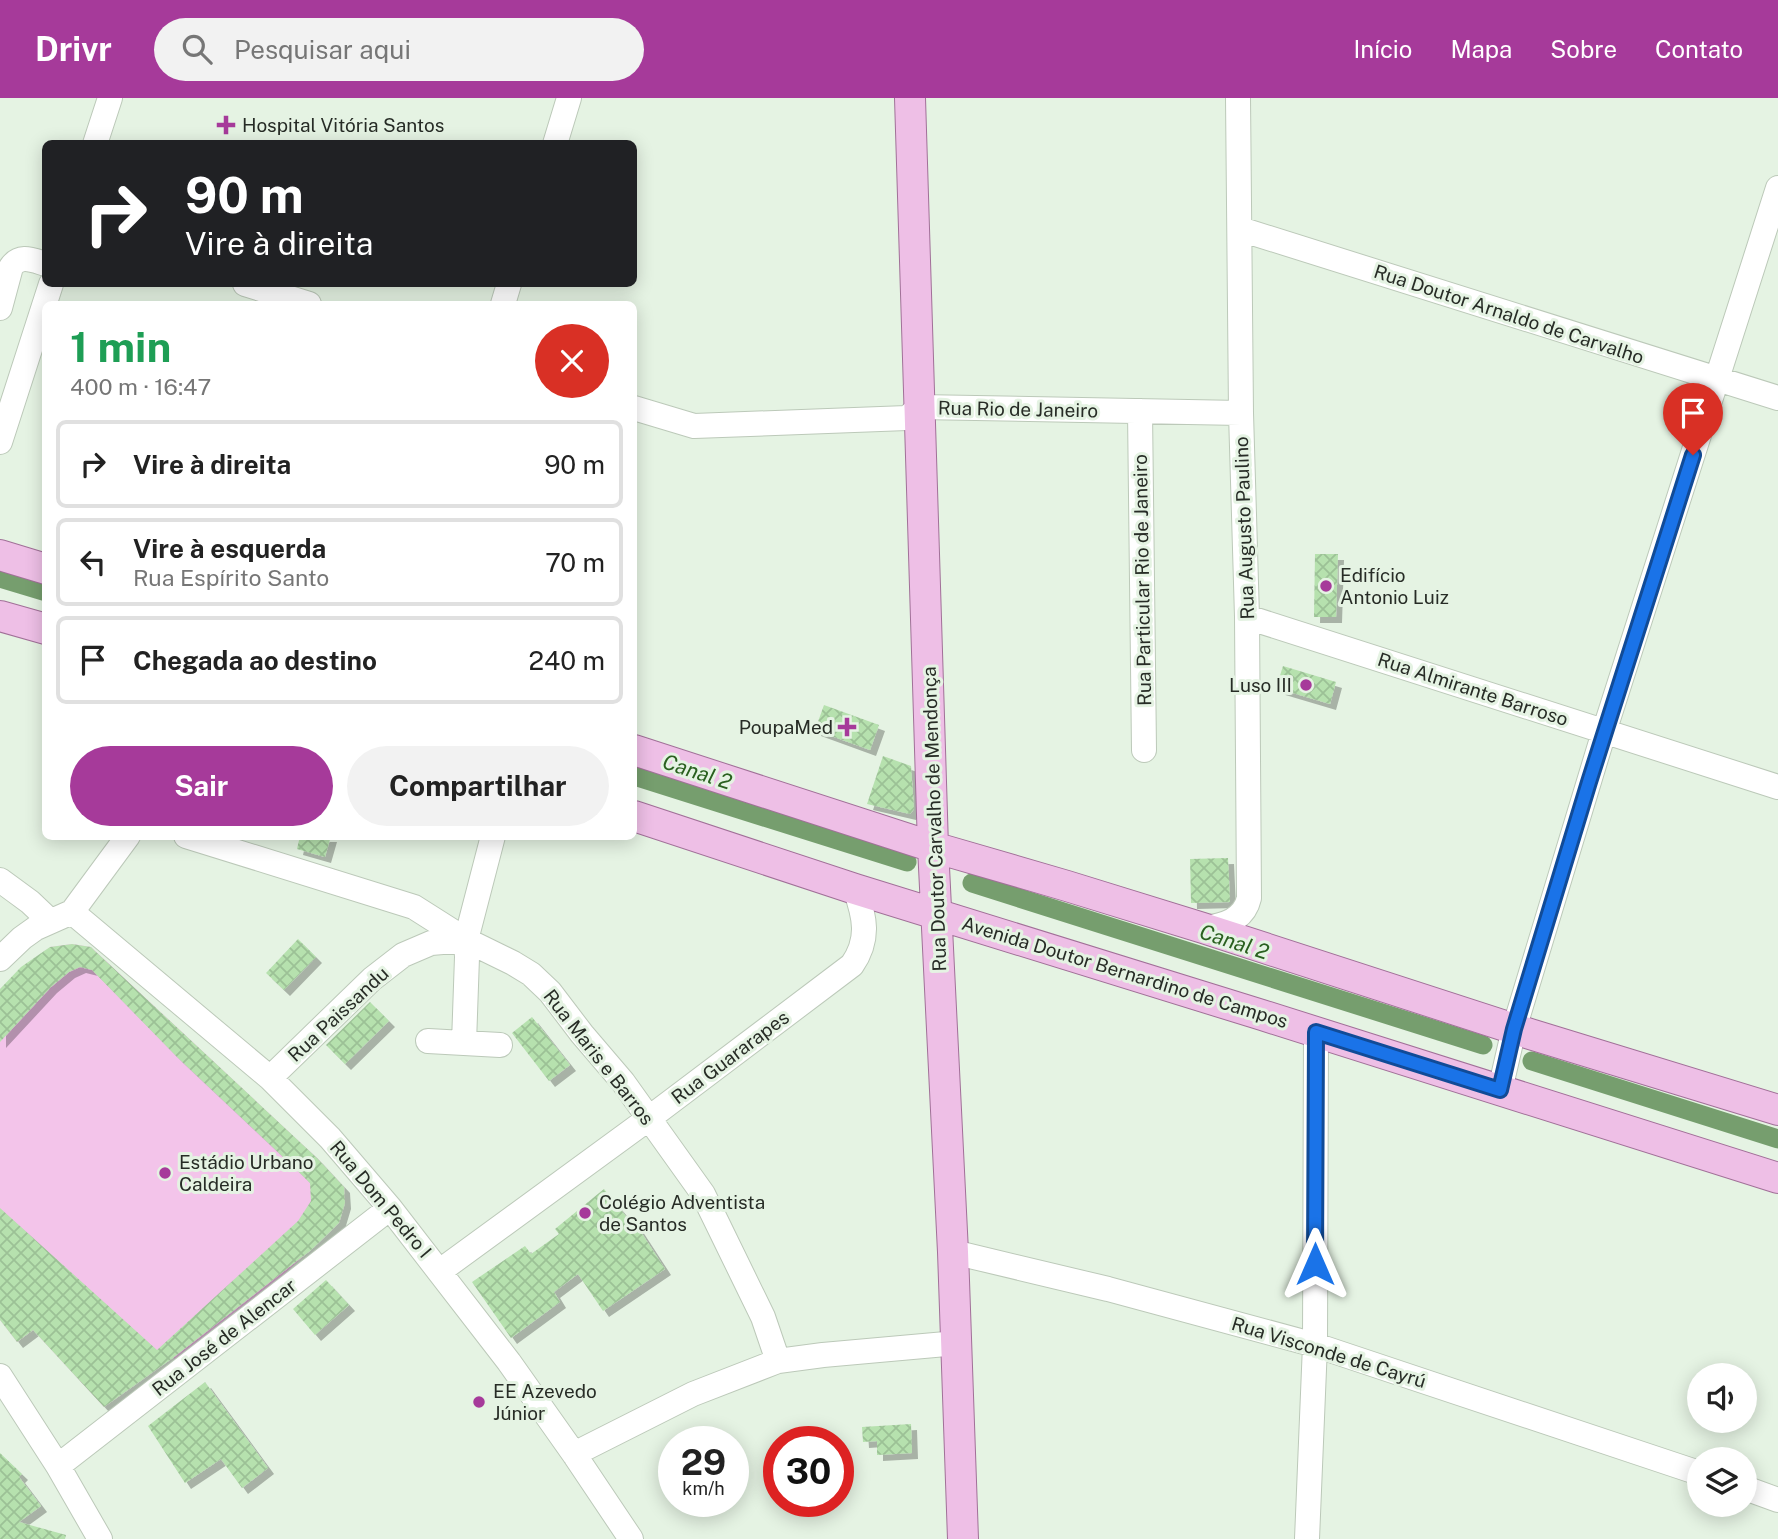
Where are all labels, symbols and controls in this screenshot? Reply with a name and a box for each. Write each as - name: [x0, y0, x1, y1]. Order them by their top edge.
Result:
- search box: [154, 18, 644, 81]
- text: Drivr: [35, 30, 112, 68]
- icon: search: [178, 30, 216, 68]
- text: Pesquisar aqui: [234, 34, 411, 65]
- text: Início: [1354, 35, 1412, 63]
- text: Mapa: [1450, 35, 1512, 63]
- text: Sobre: [1550, 35, 1617, 63]
- text: Contato: [1655, 35, 1743, 63]
- place label: Hospital Vitória Santos: [242, 114, 444, 136]
- marker: Hospital Vitória Santos: [216, 115, 236, 135]
- text: 90 m: [185, 166, 304, 224]
- icon: right: [70, 168, 161, 259]
- text: Vire à direita: [185, 225, 373, 262]
- street label: Rua Doutor Arnaldo de Carvalho: [1371, 260, 1647, 368]
- text: 1 min: [70, 322, 171, 371]
- button: close: [535, 324, 609, 398]
- text: 400 m · 16:47: [70, 373, 211, 400]
- pin: [1663, 383, 1723, 455]
- icon: arrive: [1674, 394, 1712, 432]
- street label: Rua Rio de Janeiro: [938, 397, 1098, 421]
- street label: Rua Augusto Paulino: [1230, 436, 1258, 620]
- icon: right: [74, 445, 112, 483]
- text: Vire à direita: [133, 449, 291, 480]
- text: 90 m: [544, 449, 605, 480]
- street label: Rua Particular Rio de Janeiro: [1129, 454, 1155, 706]
- text: Vire à esquerda: [133, 533, 326, 564]
- icon: left: [74, 543, 112, 581]
- text: 70 m: [545, 547, 605, 578]
- text: Rua Espírito Santo: [133, 564, 329, 591]
- place label: Edifício Antonio Luiz: [1340, 564, 1449, 608]
- marker: Edifício Antonio Luiz: [1318, 578, 1334, 594]
- icon: arrive: [74, 641, 112, 679]
- text: Chegada ao destino: [133, 645, 377, 676]
- text: 240 m: [528, 645, 605, 676]
- street label: Rua Almirante Barroso: [1375, 648, 1571, 730]
- street label: Rua Doutor Carvalho de Mendonça: [918, 666, 950, 972]
- place label: Luso III: [1229, 674, 1292, 696]
- marker: Luso III: [1298, 677, 1314, 693]
- place label: PoupaMed: [739, 716, 833, 738]
- marker: PoupaMed: [839, 719, 855, 735]
- button: Sair: [70, 746, 333, 826]
- button: Compartilhar: [347, 746, 609, 826]
- water label: Canal 2: [659, 749, 735, 794]
- street label: Avenida Doutor Bernardino de Campos: [959, 912, 1291, 1032]
- water label: Canal 2: [1196, 919, 1272, 964]
- street label: Rua Paissandu: [283, 962, 393, 1066]
- street label: Rua Maris e Barros: [539, 985, 659, 1129]
- street label: Rua Guararapes: [667, 1006, 793, 1108]
- street label: Rua Dom Pedro I: [326, 1136, 436, 1262]
- place label: Estádio Urbano Caldeira: [179, 1151, 313, 1195]
- marker: Estádio Urbano Caldeira: [157, 1165, 173, 1181]
- place label: Colégio Adventista de Santos: [599, 1191, 765, 1235]
- marker: Colégio Adventista de Santos: [577, 1205, 593, 1221]
- position arrow: [1278, 1227, 1352, 1301]
- street label: Rua José de Alencar: [148, 1274, 300, 1400]
- street label: Rua Visconde de Cayrú: [1229, 1312, 1429, 1392]
- map controls: [1687, 1363, 1757, 1517]
- button: sound: [1687, 1363, 1757, 1433]
- place label: EE Azevedo Júnior: [493, 1380, 597, 1424]
- marker: EE Azevedo Júnior: [471, 1394, 487, 1410]
- speed limit sign: 30: [763, 1426, 854, 1517]
- text: 29: [681, 1442, 726, 1483]
- button: layers: [1687, 1447, 1757, 1517]
- text: km/h: [682, 1478, 725, 1499]

